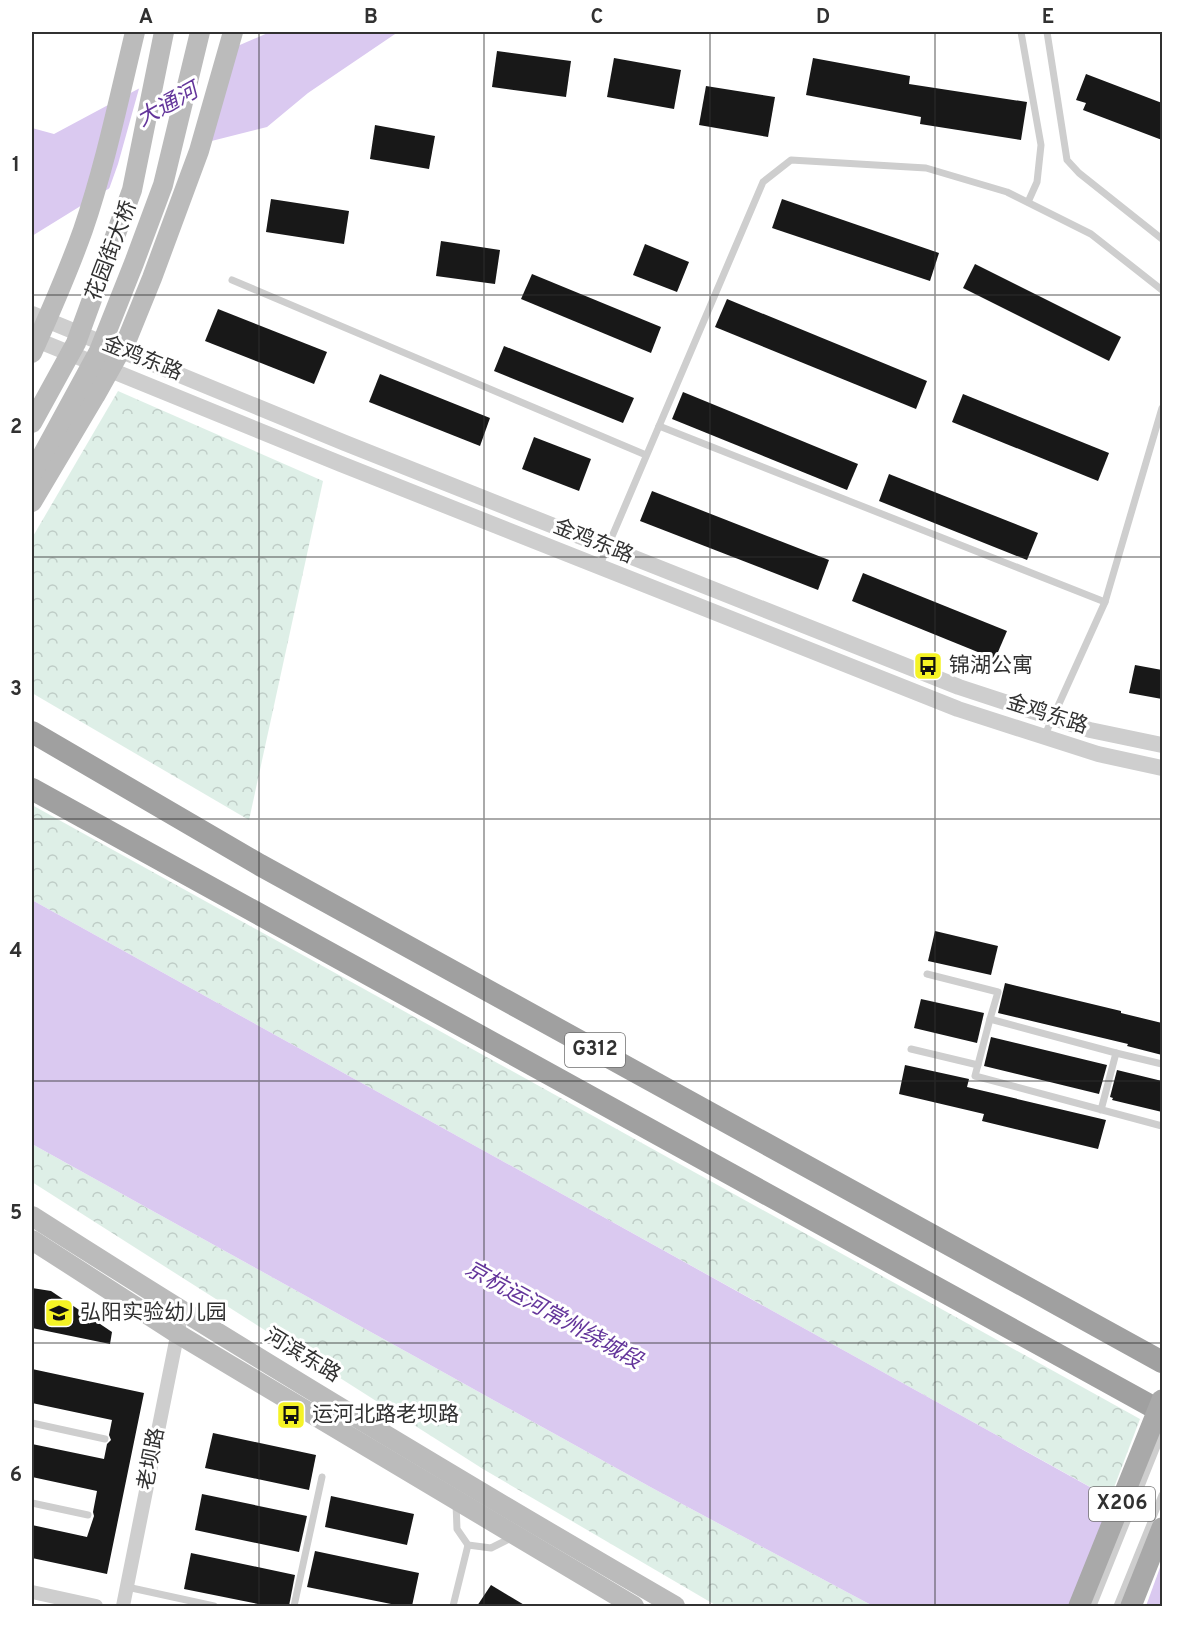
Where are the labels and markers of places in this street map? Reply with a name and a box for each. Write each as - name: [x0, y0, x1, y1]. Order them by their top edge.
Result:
- bus stop icon: 锦湖公寓: [912, 650, 944, 682]
- place label: 锦湖公寓: [949, 653, 1033, 680]
- school or university icon: 弘阳实验幼儿园: [43, 1297, 75, 1329]
- place label: 弘阳实验幼儿园: [80, 1300, 227, 1327]
- bus stop icon: 运河北路老坝路: [275, 1399, 307, 1431]
- place label: 运河北路老坝路: [312, 1402, 459, 1429]

